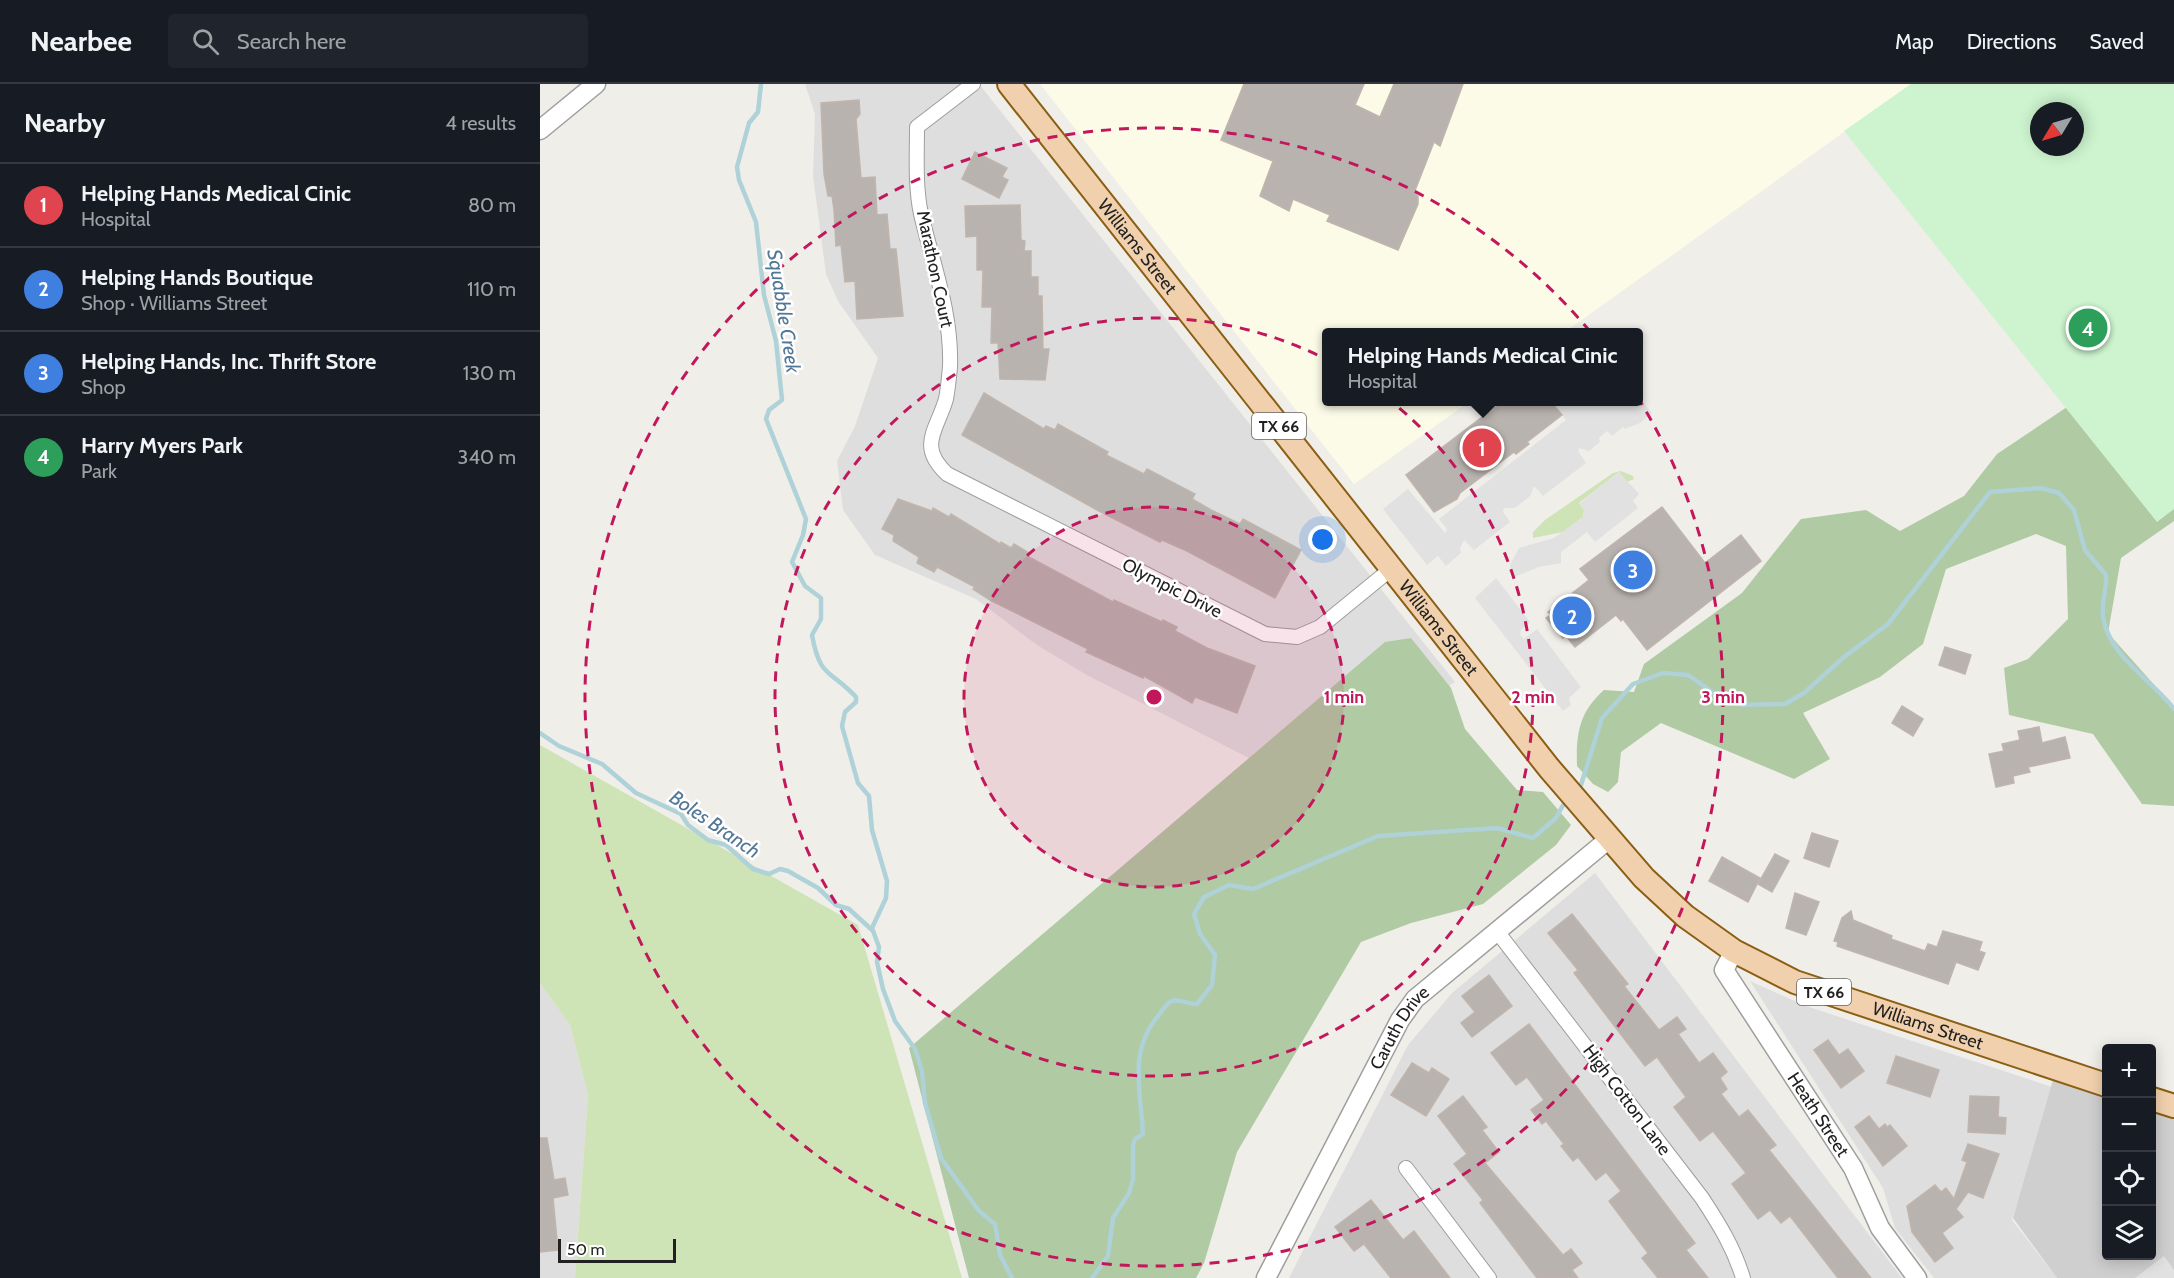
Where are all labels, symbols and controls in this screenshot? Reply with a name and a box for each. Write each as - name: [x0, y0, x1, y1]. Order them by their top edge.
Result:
- search box: [168, 14, 588, 68]
- text: Nearbee: [30, 24, 132, 58]
- icon: search: [189, 25, 222, 58]
- text: Search here: [237, 28, 346, 55]
- text: Map: [1895, 29, 1934, 54]
- text: Directions: [1967, 29, 2056, 54]
- text: Saved: [2089, 29, 2144, 54]
- north arrow: [2030, 102, 2084, 156]
- text: Nearby: [24, 107, 105, 139]
- text: 4 results: [445, 111, 516, 135]
- text: Helping Hands Medical Cinic: [81, 180, 351, 207]
- text: 1: [40, 193, 47, 217]
- text: 80 m: [468, 193, 516, 217]
- street label: Williams Street: [1093, 194, 1182, 299]
- text: Hospital: [81, 207, 151, 231]
- street label: Marathon Court: [912, 209, 958, 329]
- water label: Squabble Creek: [762, 248, 806, 376]
- text: Helping Hands Boutique: [81, 264, 313, 291]
- text: 2: [38, 277, 49, 301]
- text: 110 m: [467, 277, 516, 301]
- text: Shop · Williams Street: [81, 291, 267, 315]
- pin: 4: [2068, 306, 2108, 350]
- popup: [1322, 328, 1643, 406]
- text: Helping Hands Medical Cinic: [1347, 342, 1618, 369]
- text: Helping Hands, Inc. Thrift Store: [81, 348, 376, 375]
- text: 3: [38, 361, 49, 385]
- text: 130 m: [463, 361, 516, 385]
- text: Hospital: [1347, 369, 1417, 393]
- text: Shop: [81, 375, 126, 399]
- road number: TX 66: [1252, 413, 1306, 439]
- pin: 1: [1462, 426, 1502, 470]
- text: Harry Myers Park: [81, 432, 243, 459]
- text: 4: [37, 445, 50, 469]
- text: 340 m: [458, 445, 516, 469]
- text: Park: [81, 459, 117, 483]
- your location: [1308, 525, 1337, 554]
- pin: 3: [1614, 548, 1652, 592]
- street label: Olympic Drive: [1118, 553, 1226, 623]
- street label: Williams Street: [1394, 576, 1483, 680]
- pin: 2: [1552, 594, 1592, 638]
- text: 1 min: [1324, 686, 1364, 708]
- text: 2 min: [1511, 686, 1555, 708]
- text: 3 min: [1701, 686, 1745, 708]
- centre of rings: [1144, 687, 1164, 707]
- water label: Boles Branch: [665, 785, 765, 863]
- road number: TX 66: [1797, 979, 1851, 1005]
- street label: Caruth Drive: [1365, 981, 1434, 1073]
- street label: Williams Street: [1869, 997, 1986, 1054]
- street label: High Cotton Lane: [1578, 1040, 1676, 1160]
- map controls: [2102, 1044, 2156, 1260]
- button: +: [2102, 1044, 2156, 1098]
- street label: Heath Street: [1783, 1068, 1854, 1161]
- button: −: [2102, 1098, 2156, 1152]
- button: locate: [2102, 1152, 2156, 1206]
- button: layers: [2102, 1206, 2156, 1260]
- scale bar: [558, 1236, 676, 1264]
- text: 50 m: [567, 1240, 604, 1259]

